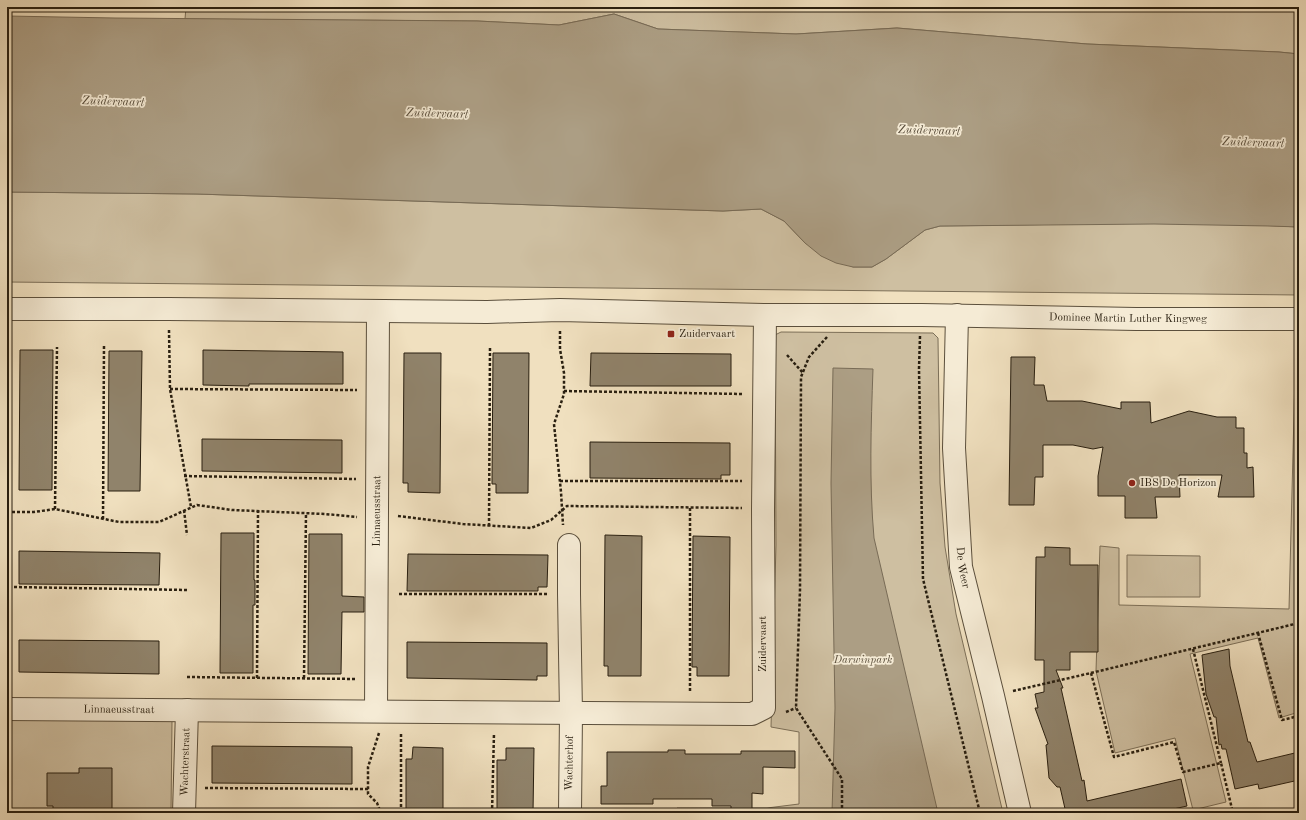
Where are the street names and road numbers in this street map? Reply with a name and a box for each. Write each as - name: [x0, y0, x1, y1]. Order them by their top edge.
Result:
- street label: Dominee Martin Luther Kingweg: [1049, 312, 1207, 325]
- street label: Linnaeusstraat: [371, 475, 383, 547]
- street label: De Weer: [954, 546, 972, 590]
- street label: Zuidervaart: [758, 616, 769, 672]
- street label: Linnaeusstraat: [83, 704, 155, 715]
- street label: Wachterstraat: [179, 728, 192, 796]
- street label: Wachterhof: [564, 735, 576, 791]

